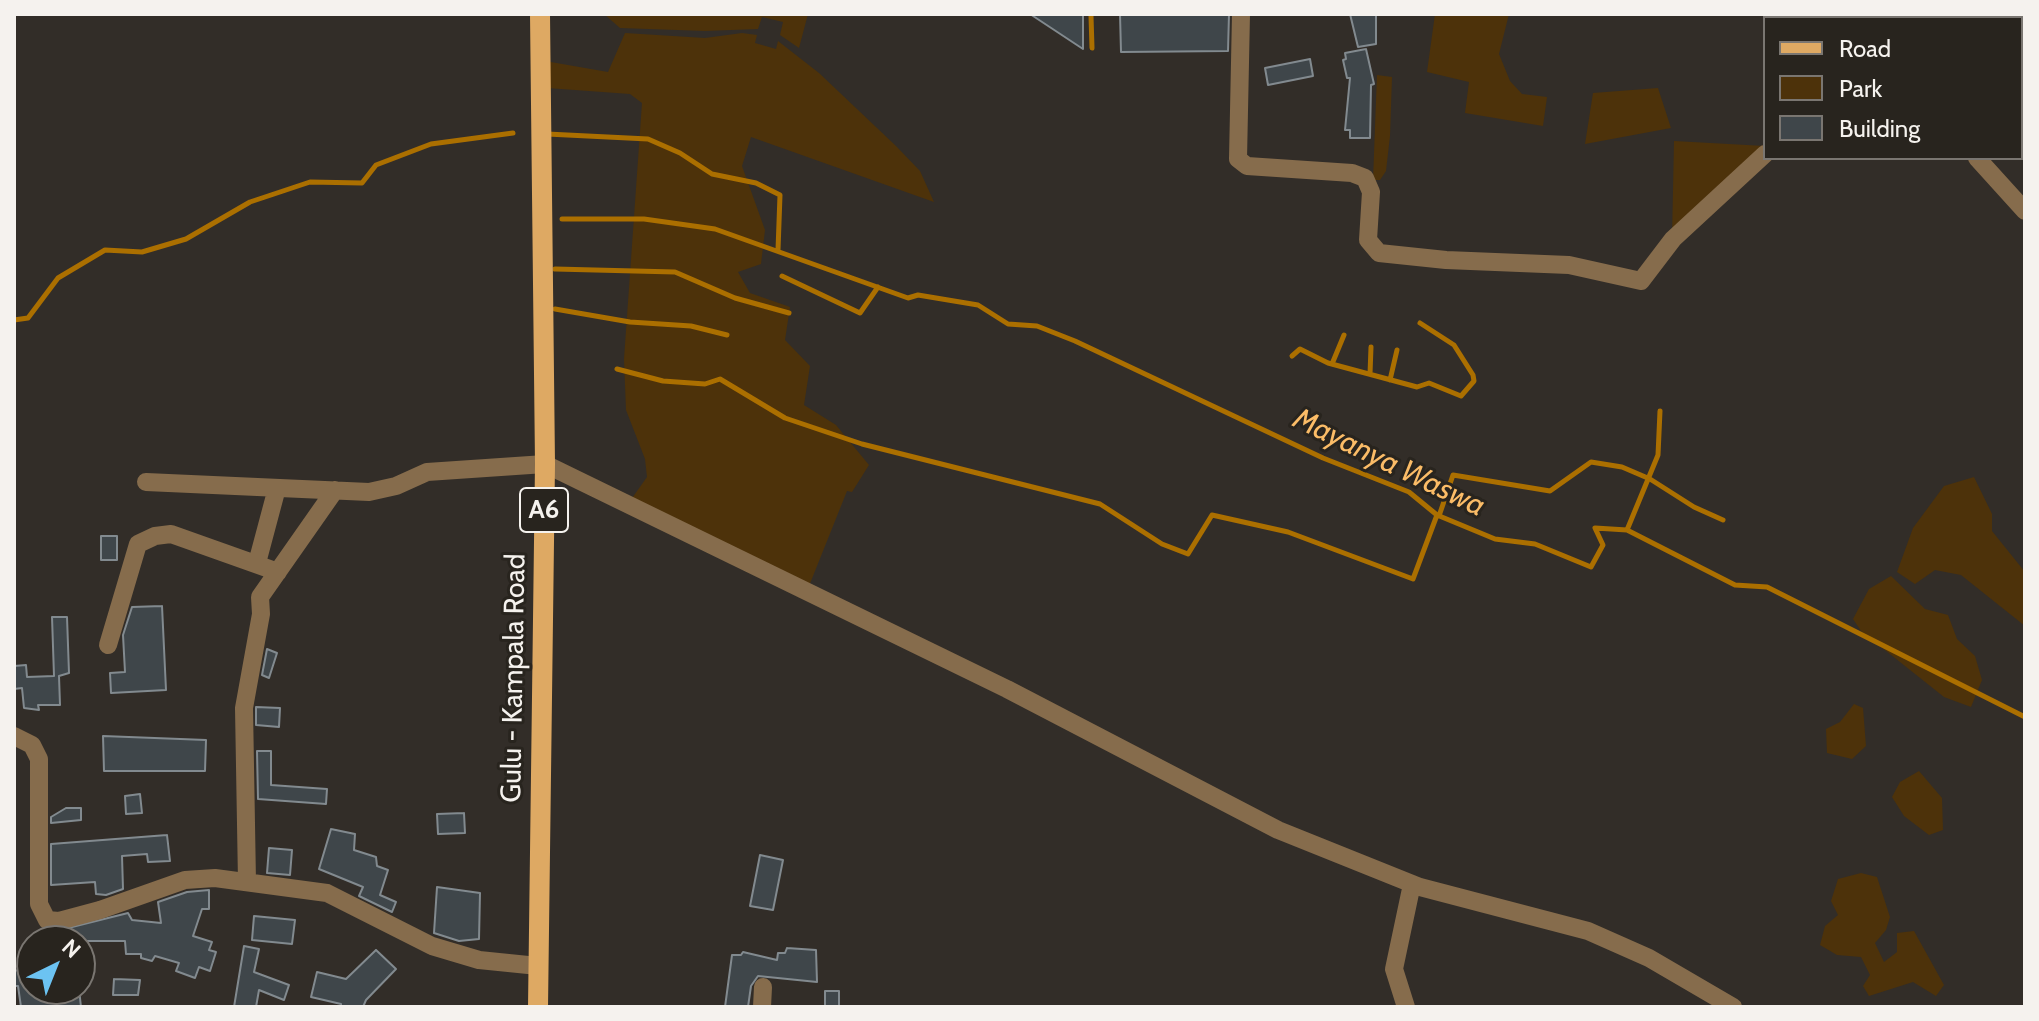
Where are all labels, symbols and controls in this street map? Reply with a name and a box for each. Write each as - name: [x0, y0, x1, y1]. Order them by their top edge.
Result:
- legend: [1763, 16, 2023, 160]
- text: Road: [1839, 34, 1891, 63]
- text: Park: [1839, 74, 1882, 103]
- text: Building: [1839, 114, 1920, 143]
- water label: Mayanya Waswa: [1287, 401, 1491, 525]
- road number: A6: [520, 488, 568, 532]
- street label: Gulu - Kampala Road: [495, 553, 533, 803]
- north arrow: [16, 925, 96, 1005]
- text: N: [56, 933, 86, 964]

